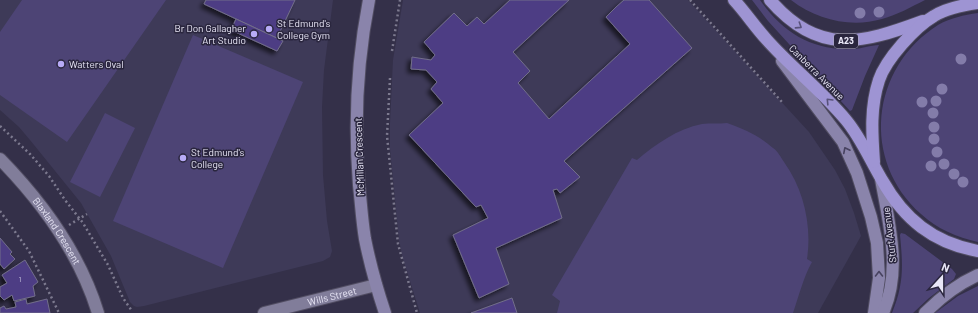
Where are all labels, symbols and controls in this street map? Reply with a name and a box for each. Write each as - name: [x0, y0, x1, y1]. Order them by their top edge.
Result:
- place label: St Edmund's College Gym: [277, 17, 330, 41]
- one-way arrow: [795, 21, 802, 29]
- place label: Br Don Gallagher Art Studio: [175, 22, 246, 46]
- marker: St Edmund's College Gym: [264, 24, 274, 34]
- marker: Br Don Gallagher Art Studio: [249, 29, 259, 39]
- road number: A23: [834, 34, 858, 48]
- street label: Canberra Avenue: [787, 42, 847, 102]
- place label: Watters Oval: [69, 58, 124, 70]
- marker: Watters Oval: [56, 59, 66, 69]
- one-way arrow: [826, 98, 834, 106]
- street label: McMillan Crescent: [352, 117, 366, 196]
- place label: St Edmund's College: [191, 146, 244, 170]
- one-way arrow: [844, 146, 851, 154]
- marker: St Edmund's College: [178, 153, 188, 163]
- street label: Blaxland Crescent: [30, 195, 83, 267]
- street label: Sturt Avenue: [880, 206, 898, 264]
- north arrow: [922, 257, 962, 297]
- text: N: [940, 260, 952, 275]
- one-way arrow: [875, 271, 883, 277]
- house number: 1: [19, 274, 22, 284]
- street label: Wills Street: [306, 284, 358, 308]

